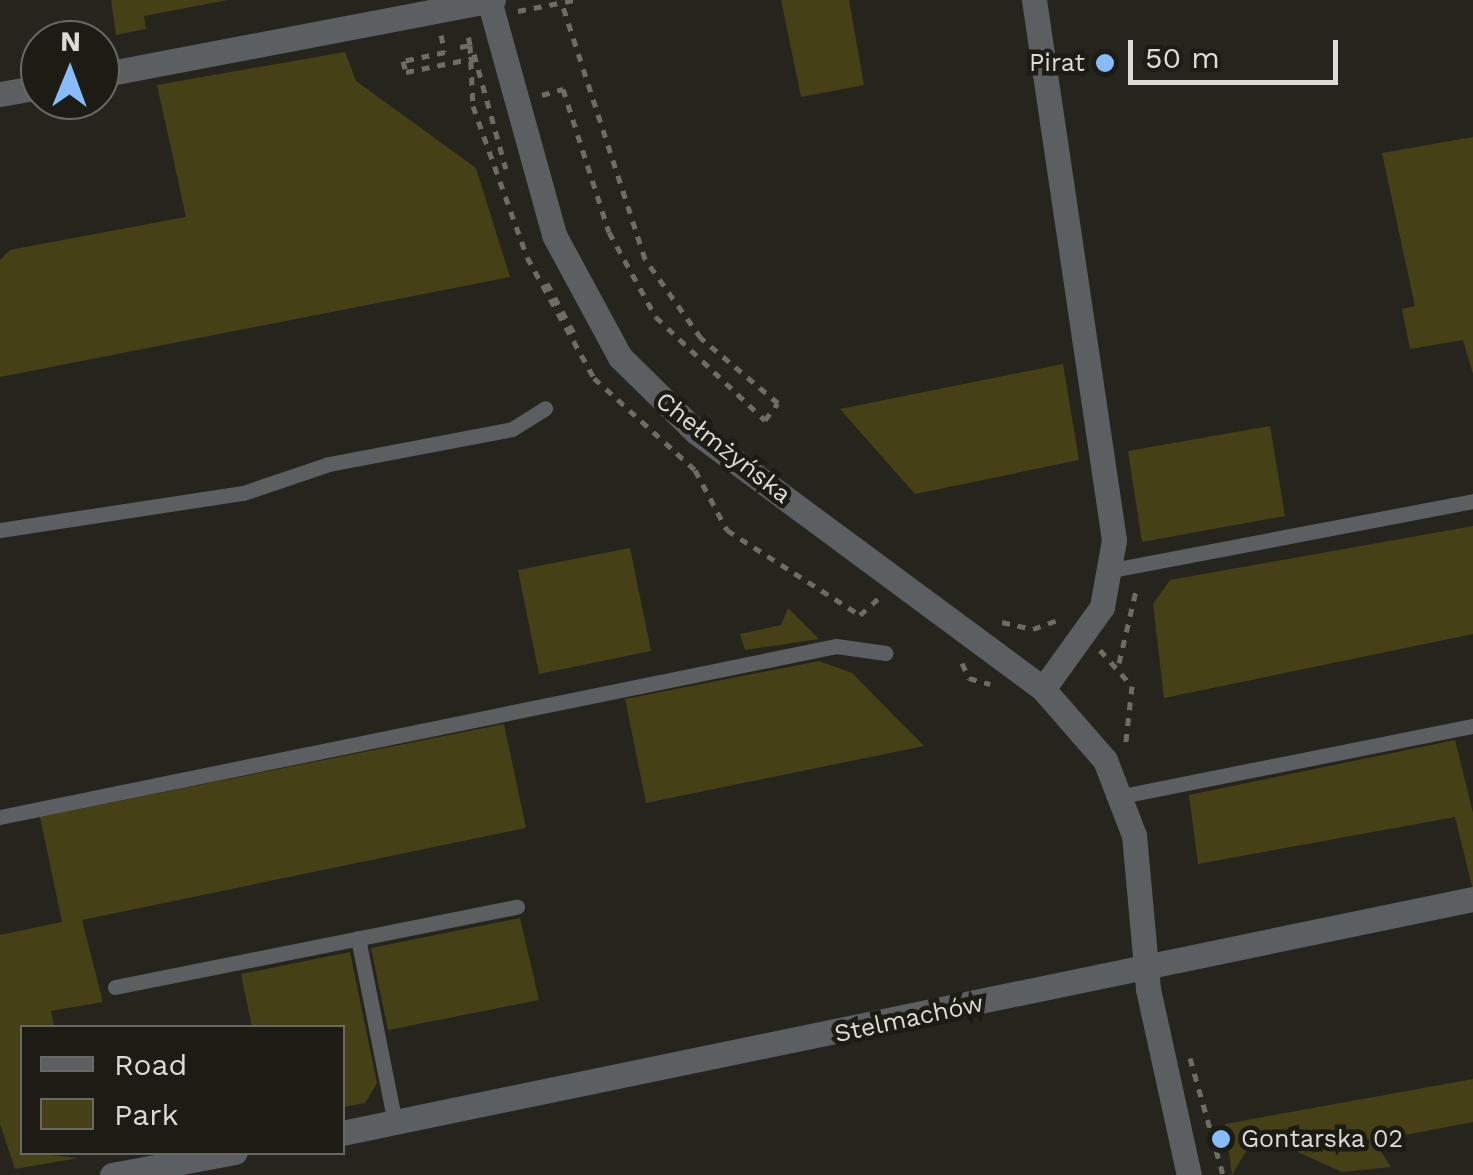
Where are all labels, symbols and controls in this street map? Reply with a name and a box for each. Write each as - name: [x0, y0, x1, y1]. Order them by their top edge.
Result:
- north arrow: [20, 20, 120, 120]
- scale bar: [1133, 20, 1343, 82]
- text: N: [60, 25, 81, 58]
- text: 50 m: [1145, 40, 1220, 75]
- place label: Pirat: [1029, 48, 1085, 78]
- marker: Pirat: [1094, 52, 1116, 74]
- street label: Chełmżyńska: [649, 386, 797, 510]
- street label: Stelmachów: [832, 989, 986, 1049]
- legend: [20, 1025, 345, 1155]
- text: Road: [114, 1047, 187, 1082]
- text: Park: [114, 1097, 179, 1132]
- place label: Gontarska 02: [1241, 1124, 1404, 1154]
- marker: Gontarska 02: [1210, 1128, 1232, 1150]

